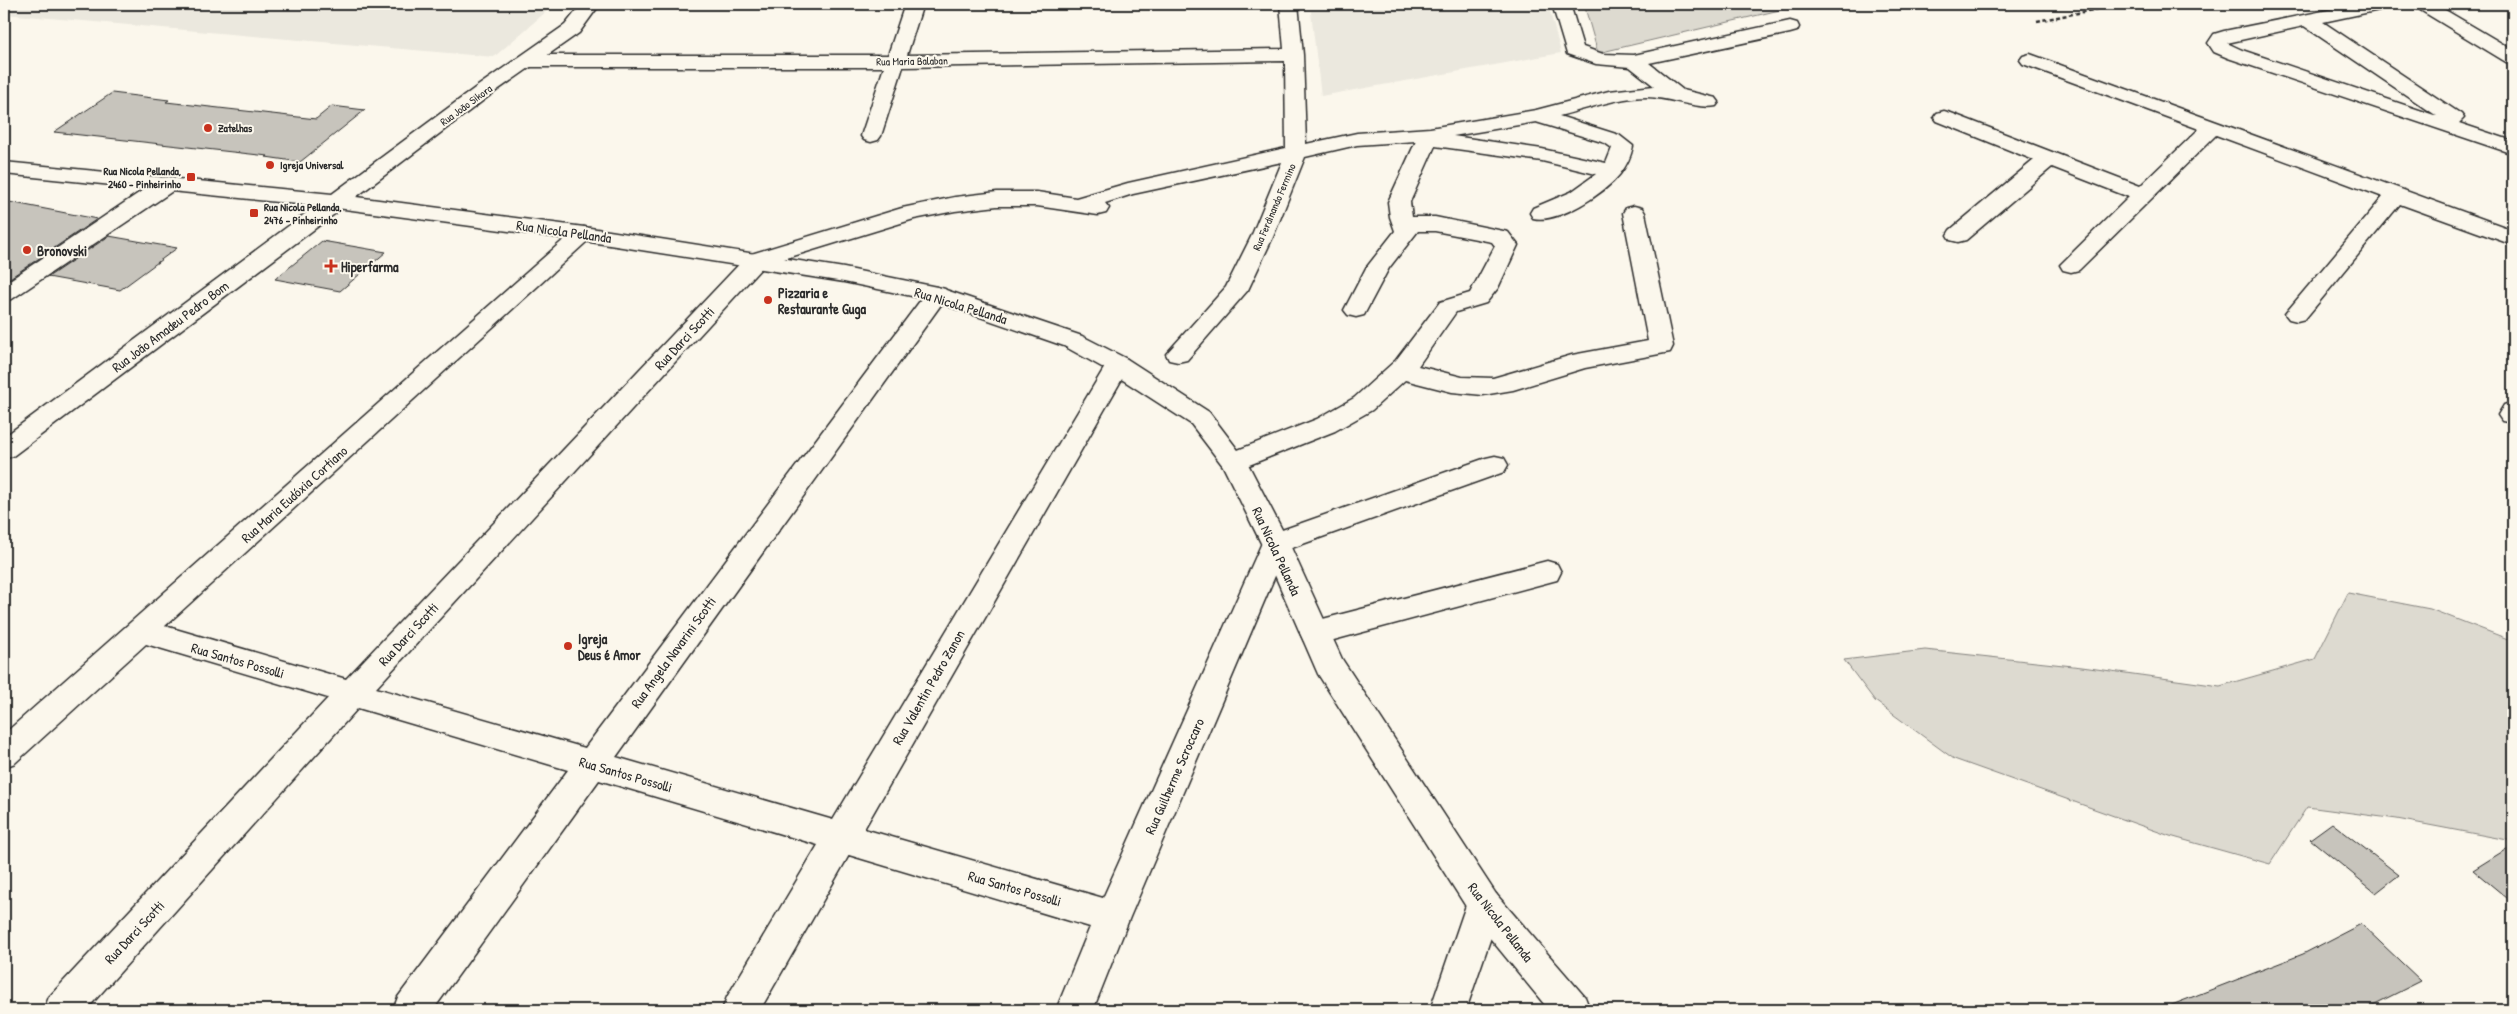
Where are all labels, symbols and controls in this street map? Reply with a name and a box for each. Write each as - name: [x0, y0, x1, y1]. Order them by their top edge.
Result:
- street label: Rua Maria Balaban: [876, 53, 948, 69]
- street label: Rua João Sikora: [437, 81, 495, 129]
- place label: Zatelhas: [218, 121, 253, 135]
- marker: Zatelhas: [202, 122, 214, 134]
- place label: Igreja Universal: [280, 158, 345, 173]
- marker: Igreja Universal: [264, 159, 276, 171]
- street label: Rua Ferdinando Fermino: [1249, 161, 1299, 253]
- place label: Rua Nicola Pellanda, 2460 - Pinheirinho: [103, 164, 182, 191]
- marker: Rua Nicola Pellanda, 2460 - Pinheirinho: [185, 171, 197, 183]
- place label: Rua Nicola Pellanda, 2476 - Pinheirinho: [264, 200, 342, 227]
- marker: Rua Nicola Pellanda, 2476 - Pinheirinho: [248, 207, 260, 219]
- street label: Rua Nicola Pellanda: [515, 215, 613, 247]
- place label: Bronovski: [37, 241, 87, 260]
- marker: Bronovski: [21, 244, 33, 256]
- place label: Hiperfarma: [341, 257, 399, 278]
- marker: Hiperfarma: [325, 260, 337, 272]
- street label: Rua João Amadeu Pedro Bom: [108, 276, 232, 376]
- street label: Rua Nicola Pellanda: [912, 282, 1010, 328]
- place label: Pizzaria e Restaurante Guga: [778, 283, 867, 320]
- marker: Pizzaria e Restaurante Guga: [762, 294, 774, 306]
- street label: Rua Darci Scotti: [650, 302, 718, 374]
- street label: Rua Maria Eudóxia Cortiano: [237, 441, 351, 547]
- street label: Rua Nicola Pellanda: [1248, 504, 1306, 599]
- street label: Rua Angela Navarini Scotti: [626, 592, 721, 712]
- street label: Rua Darci Scotti: [374, 598, 442, 670]
- street label: Rua Valentin Pedro Zanon: [887, 626, 969, 748]
- place label: Igreja Deus é Amor: [578, 629, 641, 664]
- street label: Rua Santos Possolli: [189, 638, 287, 682]
- marker: Igreja Deus é Amor: [562, 640, 574, 652]
- street label: Rua Guilherme Scroccaro: [1140, 715, 1208, 837]
- street label: Rua Santos Possolli: [577, 752, 675, 796]
- street label: Rua Santos Possolli: [966, 866, 1064, 910]
- street label: Rua Nicola Pellanda: [1464, 878, 1538, 966]
- street label: Rua Darci Scotti: [100, 896, 168, 968]

